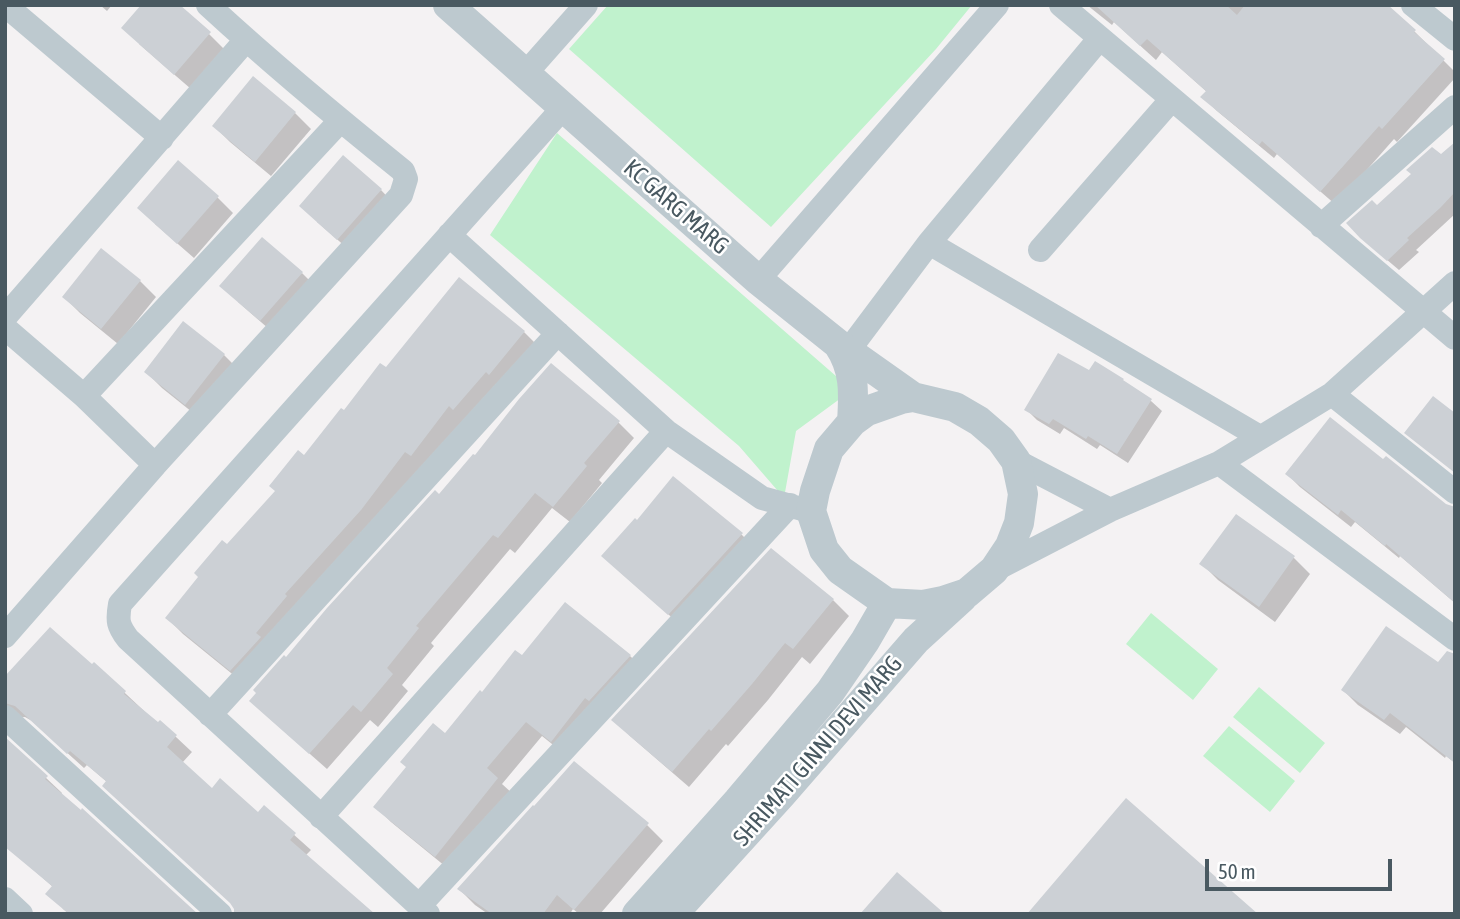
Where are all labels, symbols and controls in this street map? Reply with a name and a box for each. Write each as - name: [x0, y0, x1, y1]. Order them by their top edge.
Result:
- street label: KC GARG MARG: [618, 154, 734, 260]
- street label: SHRIMATI GINNI DEVI MARG: [728, 650, 908, 852]
- scale bar: [1208, 846, 1395, 890]
- text: 50 m: [1218, 859, 1256, 883]

